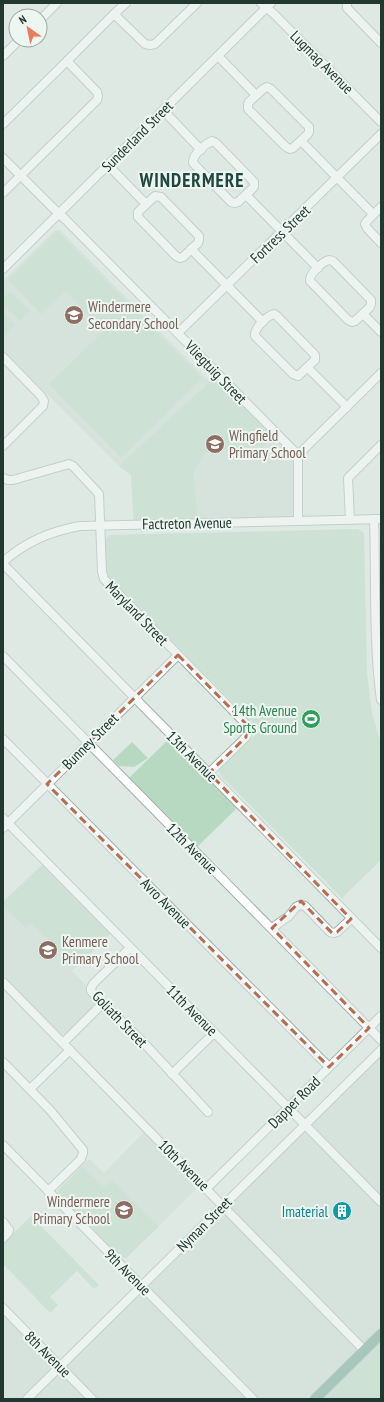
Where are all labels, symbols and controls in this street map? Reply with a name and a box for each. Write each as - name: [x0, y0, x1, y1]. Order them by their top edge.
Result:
- north arrow: [8, 8, 48, 48]
- text: N: [16, 12, 29, 27]
- street label: Lugmag Avenue: [286, 26, 358, 98]
- street label: Sunderland Street: [97, 96, 177, 176]
- district label: WINDERMERE: [139, 168, 244, 192]
- street label: Fortress Street: [246, 201, 314, 267]
- place label: Windermere Secondary School: [88, 297, 179, 333]
- school or university icon: Windermere Secondary School: [63, 304, 85, 326]
- street label: Vliegtuig Street: [180, 336, 251, 408]
- place label: Wingfield Primary School: [229, 426, 306, 462]
- school or university icon: Wingfield Primary School: [204, 433, 226, 455]
- street label: Factreton Avenue: [142, 513, 232, 533]
- street label: Maryland Street: [102, 577, 172, 649]
- place label: 14th Avenue Sports Ground: [223, 701, 297, 737]
- sports icon: 14th Avenue Sports Ground: [300, 708, 322, 730]
- street label: Bunney Street: [58, 709, 122, 773]
- street label: 13th Avenue: [162, 726, 222, 786]
- street label: 12th Avenue: [162, 818, 222, 878]
- street label: Avro Avenue: [137, 874, 195, 932]
- place label: Kenmere Primary School: [62, 932, 139, 968]
- school or university icon: Kenmere Primary School: [37, 939, 59, 961]
- street label: 11th Avenue: [162, 980, 222, 1040]
- street label: Goliath Street: [88, 987, 152, 1051]
- street label: Dapper Road: [264, 1072, 324, 1132]
- street label: 10th Avenue: [154, 1135, 214, 1195]
- place label: Windermere Primary School: [33, 1192, 110, 1228]
- street label: Nyman Street: [172, 1192, 236, 1256]
- school or university icon: Windermere Primary School: [113, 1199, 135, 1221]
- building icon: Imaterial: [331, 1200, 353, 1222]
- place label: Imaterial: [282, 1202, 328, 1221]
- street label: 9th Avenue: [101, 1245, 155, 1299]
- street label: 8th Avenue: [21, 1327, 75, 1381]

